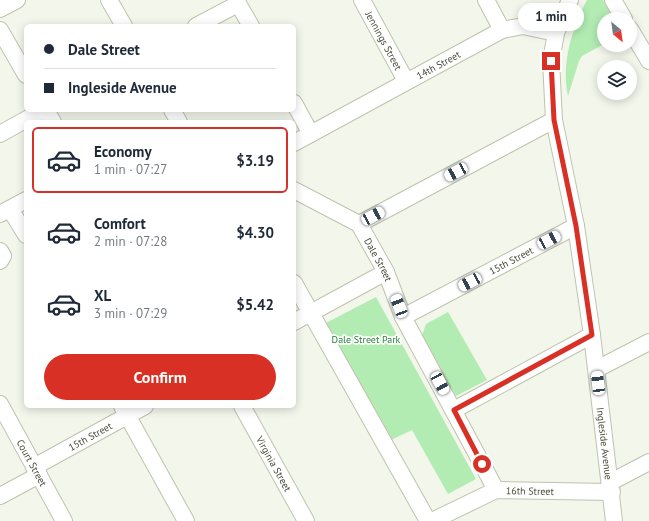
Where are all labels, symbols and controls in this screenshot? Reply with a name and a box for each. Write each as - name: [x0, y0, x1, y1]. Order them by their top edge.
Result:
- callout: 1 min: [518, 3, 584, 31]
- street label: Jennings Street: [362, 8, 405, 73]
- text: 1 min: [535, 8, 567, 25]
- north arrow: [597, 12, 637, 52]
- map controls: [597, 12, 637, 100]
- text: Dale Street: [68, 40, 140, 59]
- street label: 14th Street: [414, 48, 463, 82]
- route end: [542, 52, 560, 70]
- button: layers: [597, 60, 637, 100]
- text: Ingleside Avenue: [68, 78, 177, 97]
- icon: car: [46, 142, 82, 178]
- text: Economy: [94, 142, 152, 161]
- text: $3.19: [236, 151, 274, 170]
- text: 1 min · 07:27: [94, 161, 167, 178]
- car: [443, 161, 469, 183]
- car: [360, 205, 386, 227]
- icon: car: [46, 214, 82, 250]
- text: Comfort: [94, 214, 146, 233]
- text: $4.30: [236, 223, 274, 242]
- car: [536, 229, 562, 251]
- text: 2 min · 07:28: [94, 233, 167, 250]
- street label: Dale Street: [361, 236, 395, 284]
- street label: 15th Street: [487, 243, 536, 278]
- car: [457, 271, 483, 293]
- icon: car: [46, 286, 82, 322]
- text: XL: [94, 286, 111, 305]
- car: [389, 293, 409, 319]
- text: $5.42: [236, 295, 274, 314]
- text: 3 min · 07:29: [94, 305, 167, 322]
- park label: Dale Street Park: [332, 333, 401, 346]
- button: Confirm: [44, 354, 276, 400]
- car: [429, 370, 451, 396]
- car: [591, 370, 605, 396]
- street label: Ingleside Avenue: [594, 407, 615, 480]
- street label: 15th Street: [66, 419, 115, 454]
- street label: Virginia Street: [253, 433, 295, 494]
- street label: Court Street: [14, 437, 50, 489]
- route start: [473, 455, 491, 473]
- street label: 16th Street: [506, 484, 555, 498]

